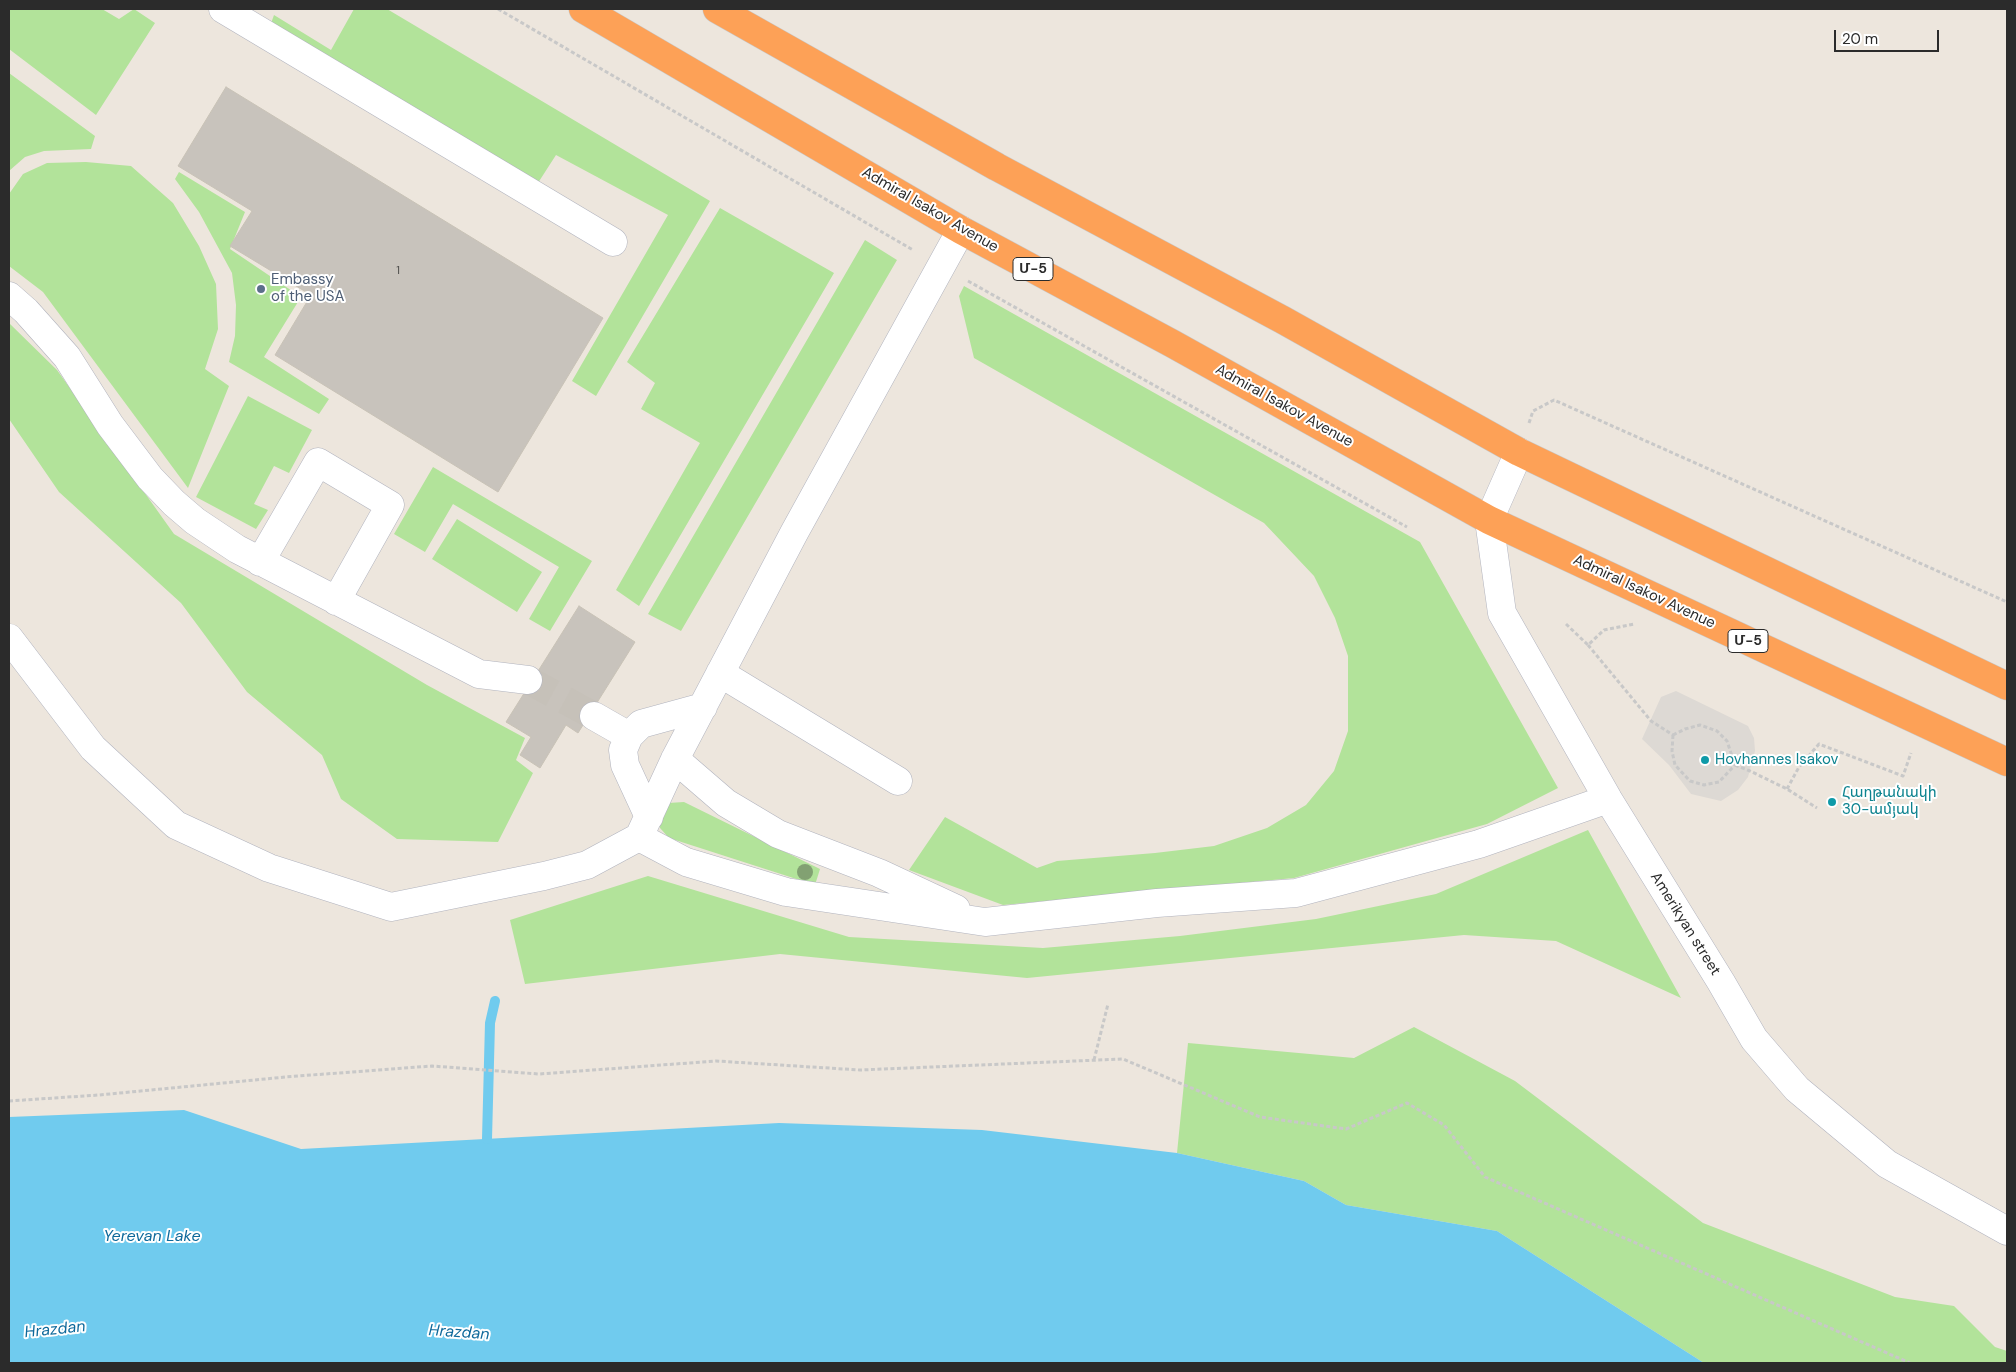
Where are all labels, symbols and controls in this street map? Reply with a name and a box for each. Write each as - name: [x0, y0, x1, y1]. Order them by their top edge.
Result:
- scale bar: [1836, 20, 1941, 52]
- text: 20 m: [1842, 29, 1878, 49]
- street label: Admiral Isakov Avenue: [859, 164, 1001, 256]
- road number: Մ-5: [1013, 258, 1053, 280]
- house number: 1: [396, 264, 400, 278]
- place label: Embassy of the USA: [271, 271, 344, 306]
- marker: Embassy of the USA: [255, 283, 267, 295]
- street label: Admiral Isakov Avenue: [1212, 361, 1356, 451]
- street label: Admiral Isakov Avenue: [1570, 551, 1718, 633]
- road number: Մ-5: [1728, 630, 1768, 652]
- place label: Hovhannes Isakov: [1715, 751, 1838, 769]
- marker: Hovhannes Isakov: [1699, 754, 1711, 766]
- place label: Հաղթանակի 30-ամյակ: [1842, 784, 1937, 819]
- marker: Հաղթանակի 30-ամյակ: [1826, 796, 1838, 808]
- street label: Amerikyan street: [1646, 869, 1724, 979]
- water label: Yerevan Lake: [103, 1227, 201, 1247]
- water label: Hrazdan: [24, 1317, 86, 1343]
- water label: Hrazdan: [428, 1321, 490, 1345]

